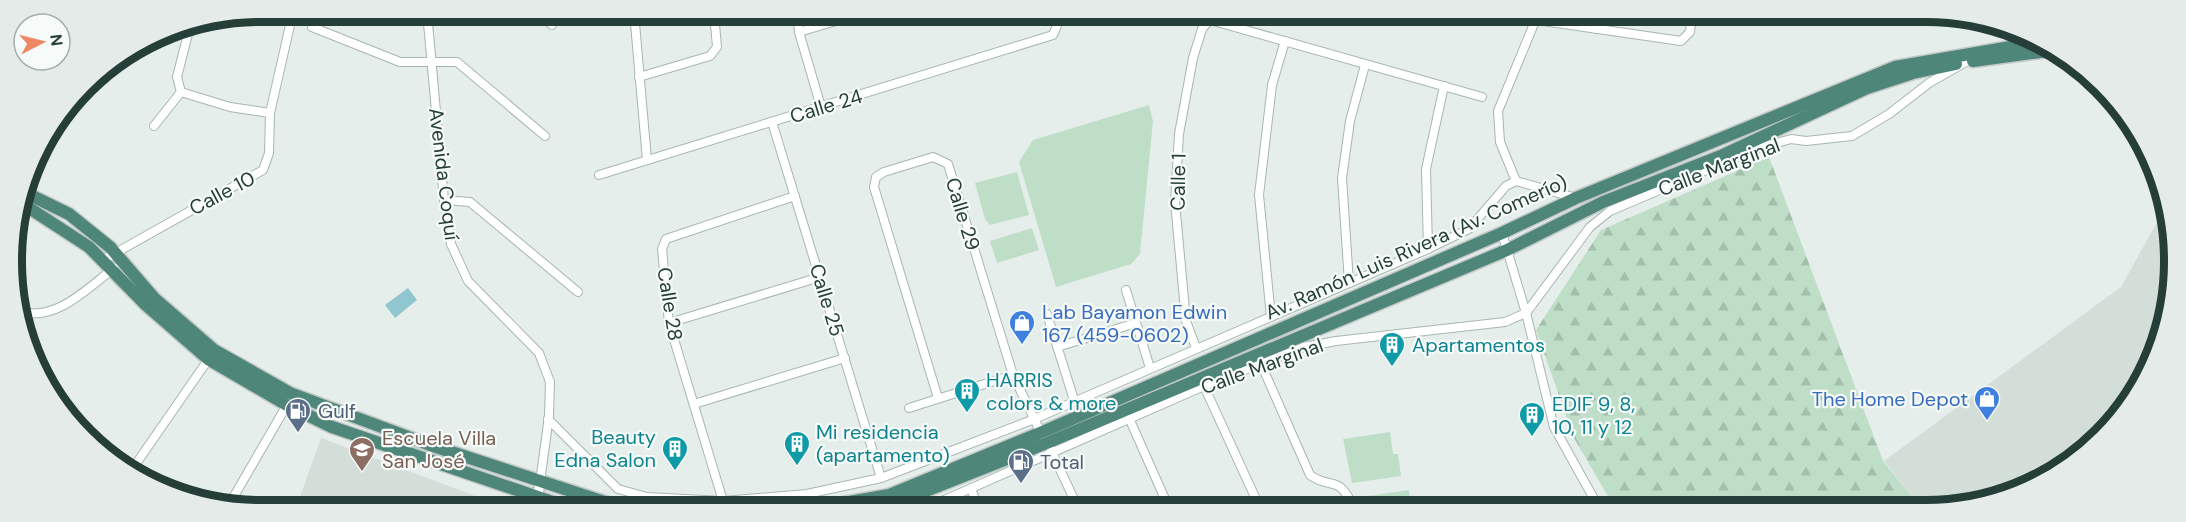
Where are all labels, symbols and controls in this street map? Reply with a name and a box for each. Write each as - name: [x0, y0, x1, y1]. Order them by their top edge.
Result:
- north arrow: [12, 12, 72, 72]
- text: N: [45, 33, 68, 47]
- street label: Calle 24: [787, 83, 865, 129]
- street label: Avenida Coquí: [423, 106, 465, 242]
- street label: Calle Marginal: [1654, 132, 1784, 202]
- street label: Calle 1: [1165, 153, 1191, 211]
- street label: Calle 10: [185, 165, 259, 221]
- street label: Av. Ramón Luis Rivera (Av. Comerío): [1261, 168, 1571, 326]
- street label: Calle 29: [940, 174, 986, 254]
- street label: Calle 25: [804, 261, 850, 339]
- street label: Calle 28: [651, 265, 689, 343]
- place label: Lab Bayamon Edwin 167 (459-0602): [1042, 299, 1227, 348]
- shop icon: Lab Bayamon Edwin 167 (459-0602): [1007, 308, 1037, 346]
- building icon: Apartamentos: [1377, 330, 1407, 368]
- street label: Calle Marginal: [1197, 332, 1327, 400]
- place label: Apartamentos: [1412, 332, 1545, 358]
- place label: HARRIS colors & more: [986, 367, 1116, 416]
- building icon: HARRIS colors & more: [952, 376, 982, 414]
- shop icon: The Home Depot: [1972, 384, 2002, 422]
- place label: The Home Depot: [1812, 386, 1968, 412]
- place label: EDIF 9, 8, 10, 11 y 12: [1552, 391, 1635, 440]
- fuel station icon: Gulf: [283, 396, 313, 434]
- place label: Gulf: [318, 398, 356, 424]
- building icon: EDIF 9, 8, 10, 11 y 12: [1517, 400, 1547, 438]
- place label: Mi residencia (apartamento): [816, 419, 950, 468]
- place label: Beauty Edna Salon: [554, 424, 656, 473]
- place label: Escuela Villa San José: [382, 425, 496, 474]
- building icon: Mi residencia (apartamento): [782, 429, 812, 467]
- building icon: Beauty Edna Salon: [660, 434, 690, 472]
- school or university icon: Escuela Villa San José: [347, 435, 377, 473]
- fuel station icon: Total: [1006, 447, 1036, 485]
- place label: Total: [1040, 449, 1084, 475]

